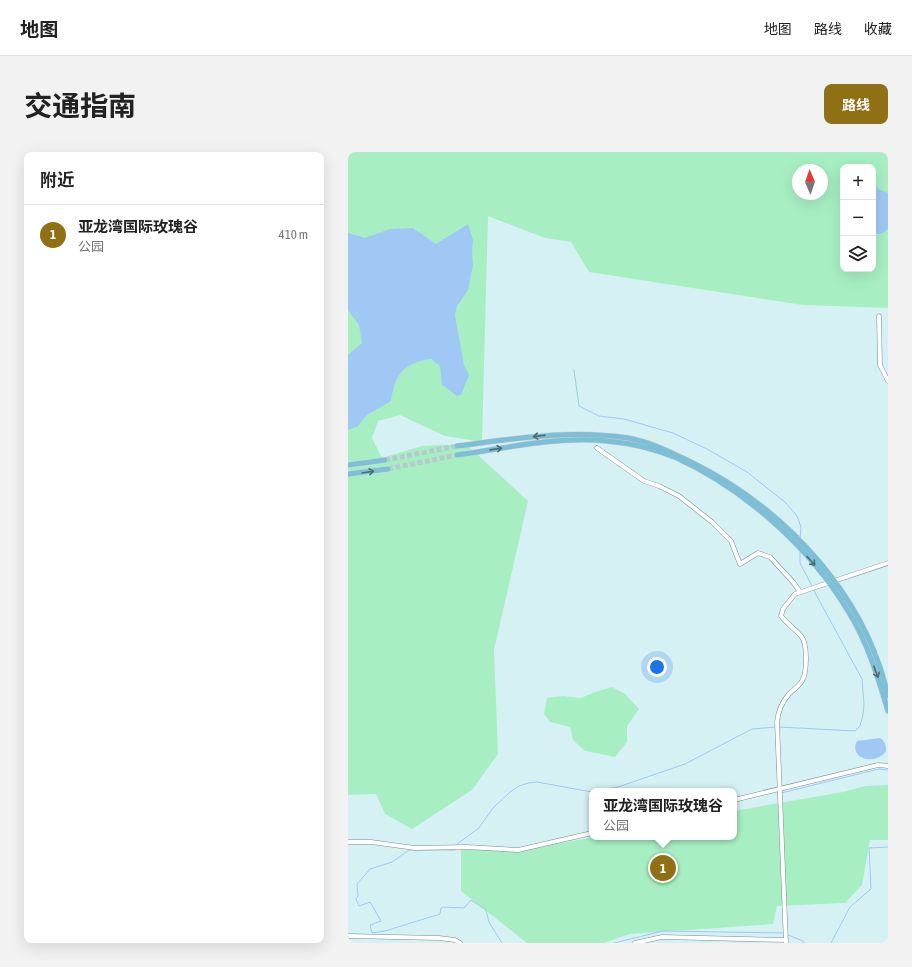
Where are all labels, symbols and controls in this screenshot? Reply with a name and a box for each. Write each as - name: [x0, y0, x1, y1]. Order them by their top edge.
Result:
- text: 地图: [20, 18, 58, 40]
- text: 地图: [764, 21, 792, 37]
- text: 路线: [814, 21, 842, 37]
- text: 收藏: [864, 21, 892, 37]
- button: 路线: [824, 84, 888, 124]
- text: 交通指南: [24, 90, 136, 122]
- north arrow: [792, 164, 828, 200]
- map controls: [840, 164, 876, 272]
- button: +: [840, 164, 876, 200]
- text: 附近: [40, 170, 74, 190]
- button: −: [840, 200, 876, 236]
- text: 亚龙湾国际玫瑰谷: [78, 218, 198, 235]
- text: 1: [50, 227, 56, 242]
- text: 410 m: [279, 227, 308, 242]
- button: layers: [840, 236, 876, 272]
- text: 公园: [78, 239, 104, 254]
- one-way arrow: [533, 432, 546, 440]
- one-way arrow: [489, 445, 502, 453]
- one-way arrow: [361, 468, 374, 476]
- one-way arrow: [806, 556, 815, 566]
- your location: [647, 657, 667, 677]
- one-way arrow: [872, 666, 880, 678]
- popup: [589, 788, 737, 840]
- text: 亚龙湾国际玫瑰谷: [603, 797, 723, 814]
- text: 公园: [603, 818, 629, 833]
- pin: 1: [650, 853, 676, 883]

